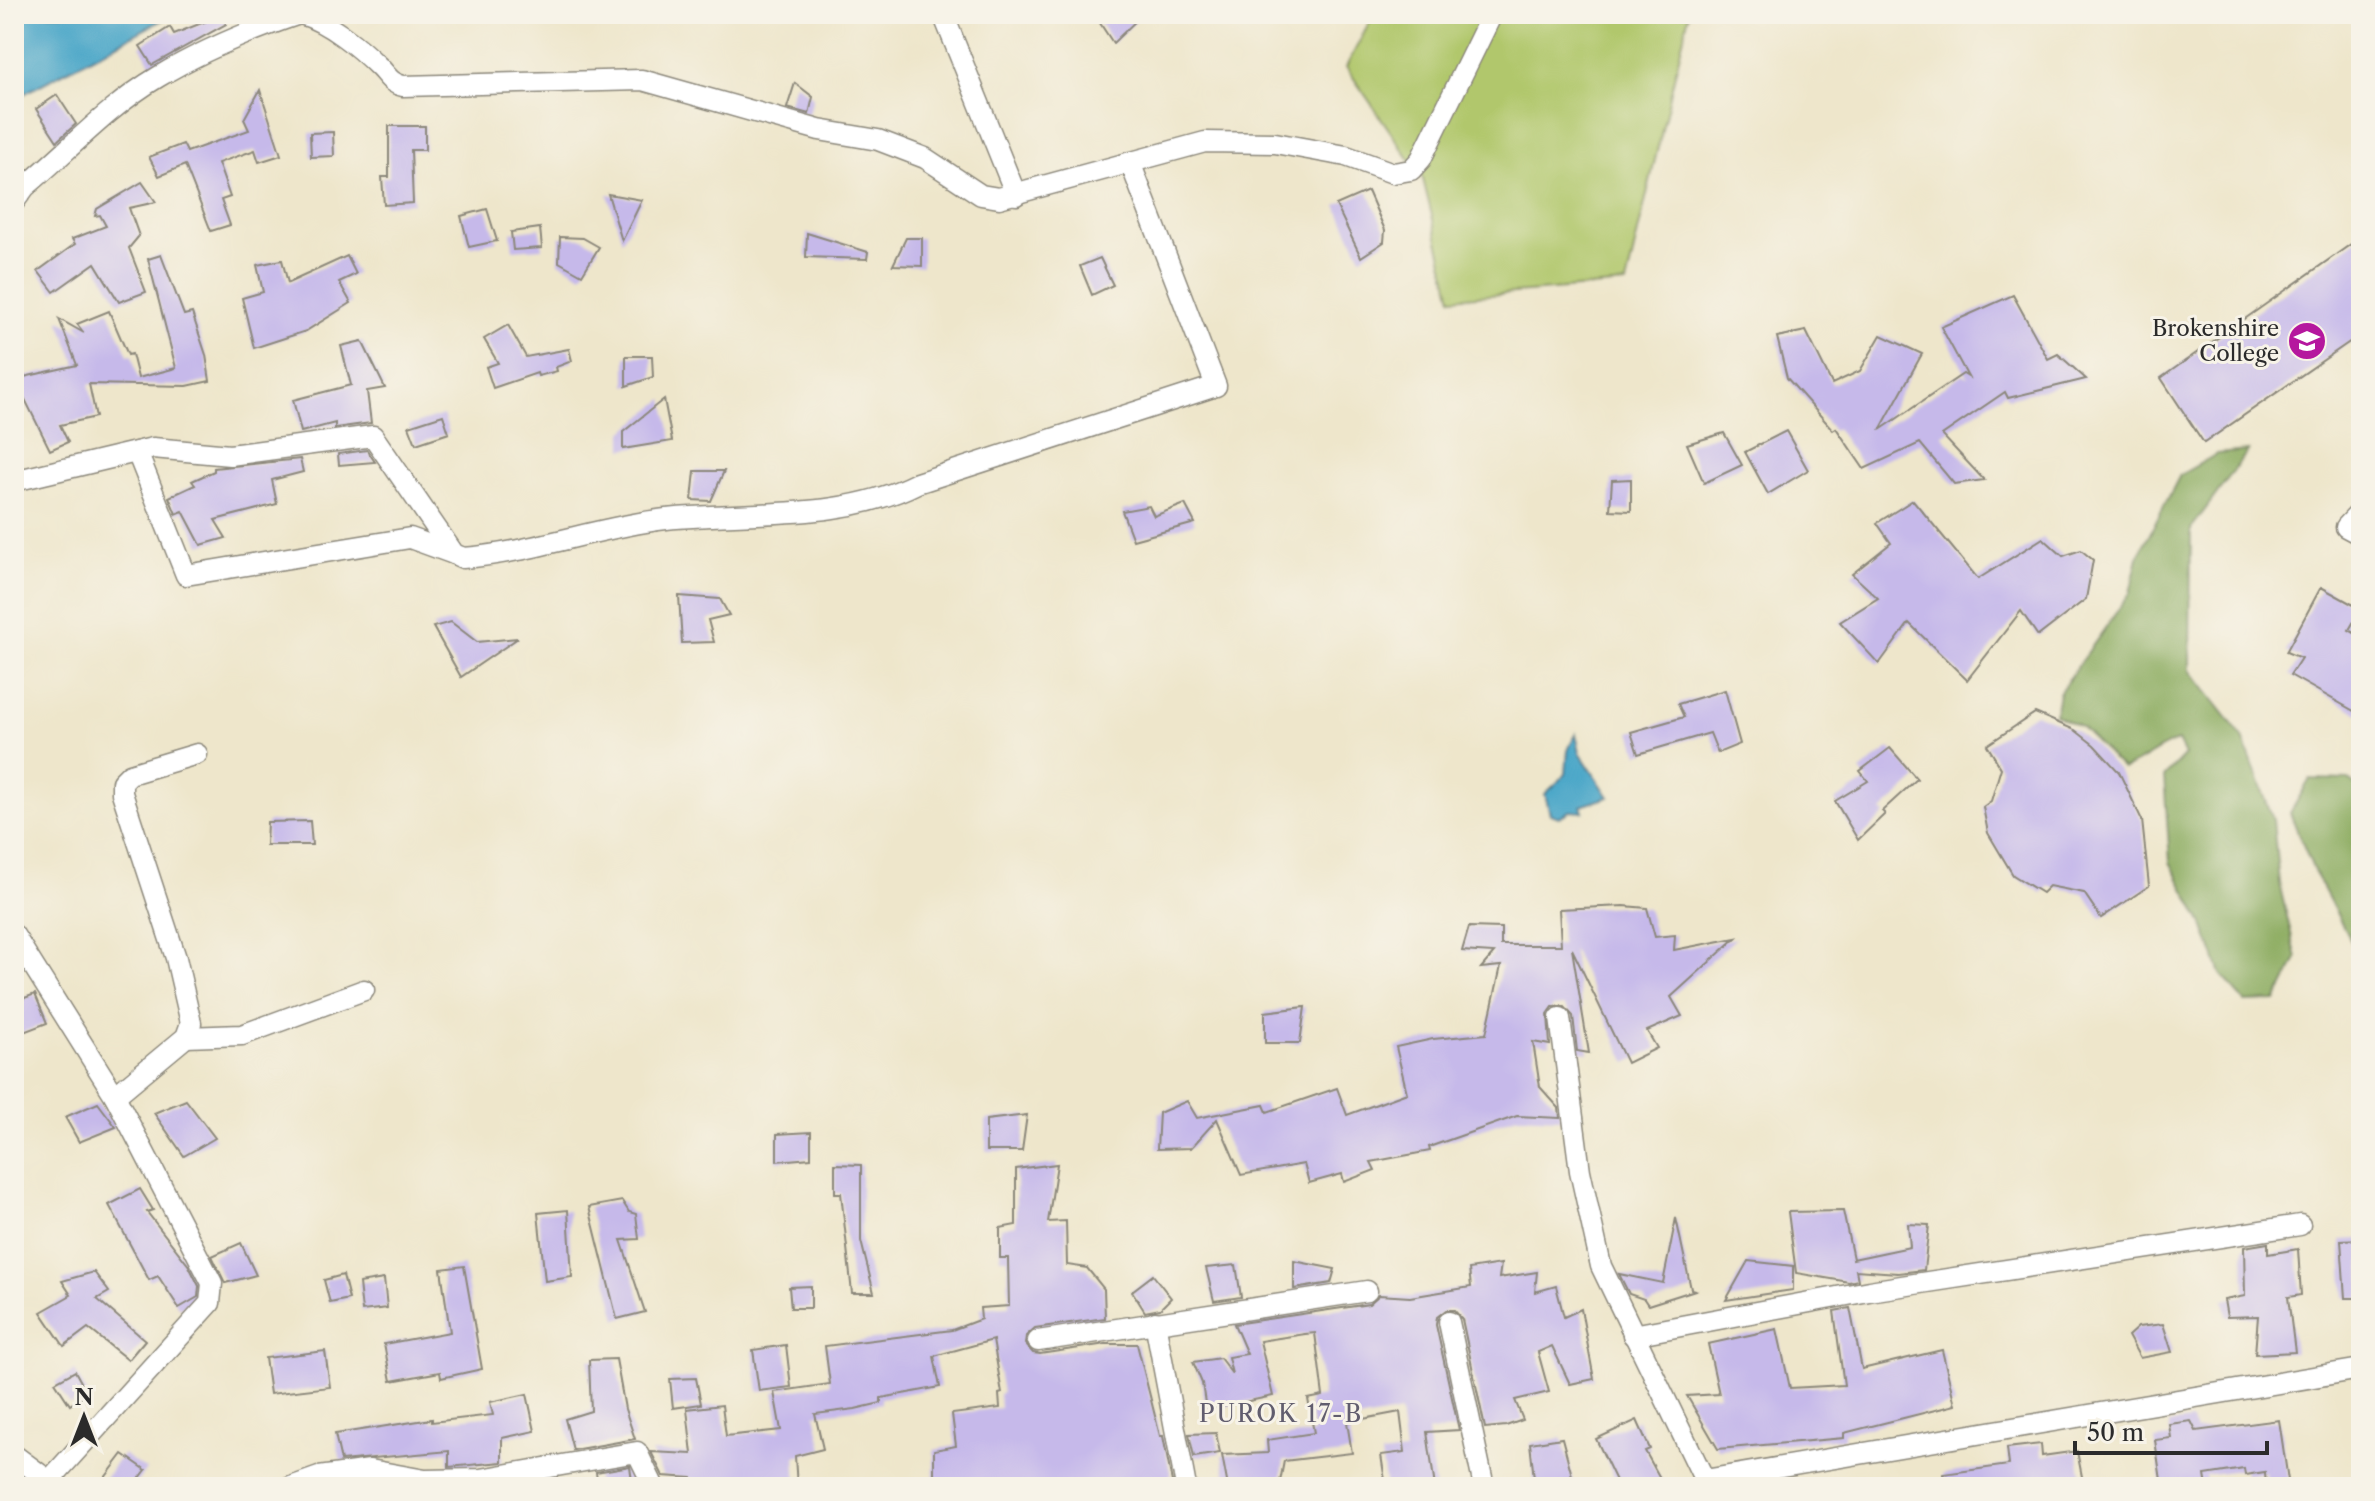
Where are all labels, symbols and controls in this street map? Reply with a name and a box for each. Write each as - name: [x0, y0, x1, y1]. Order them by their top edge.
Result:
- place label: Brokenshire College: [2152, 315, 2279, 367]
- school or university icon: Brokenshire College: [2286, 320, 2328, 362]
- north arrow: [44, 1377, 124, 1457]
- text: N: [74, 1384, 94, 1411]
- district label: PUROK 17-B: [1199, 1399, 1363, 1428]
- scale bar: [2075, 1405, 2267, 1455]
- text: 50 m: [2087, 1418, 2144, 1447]

